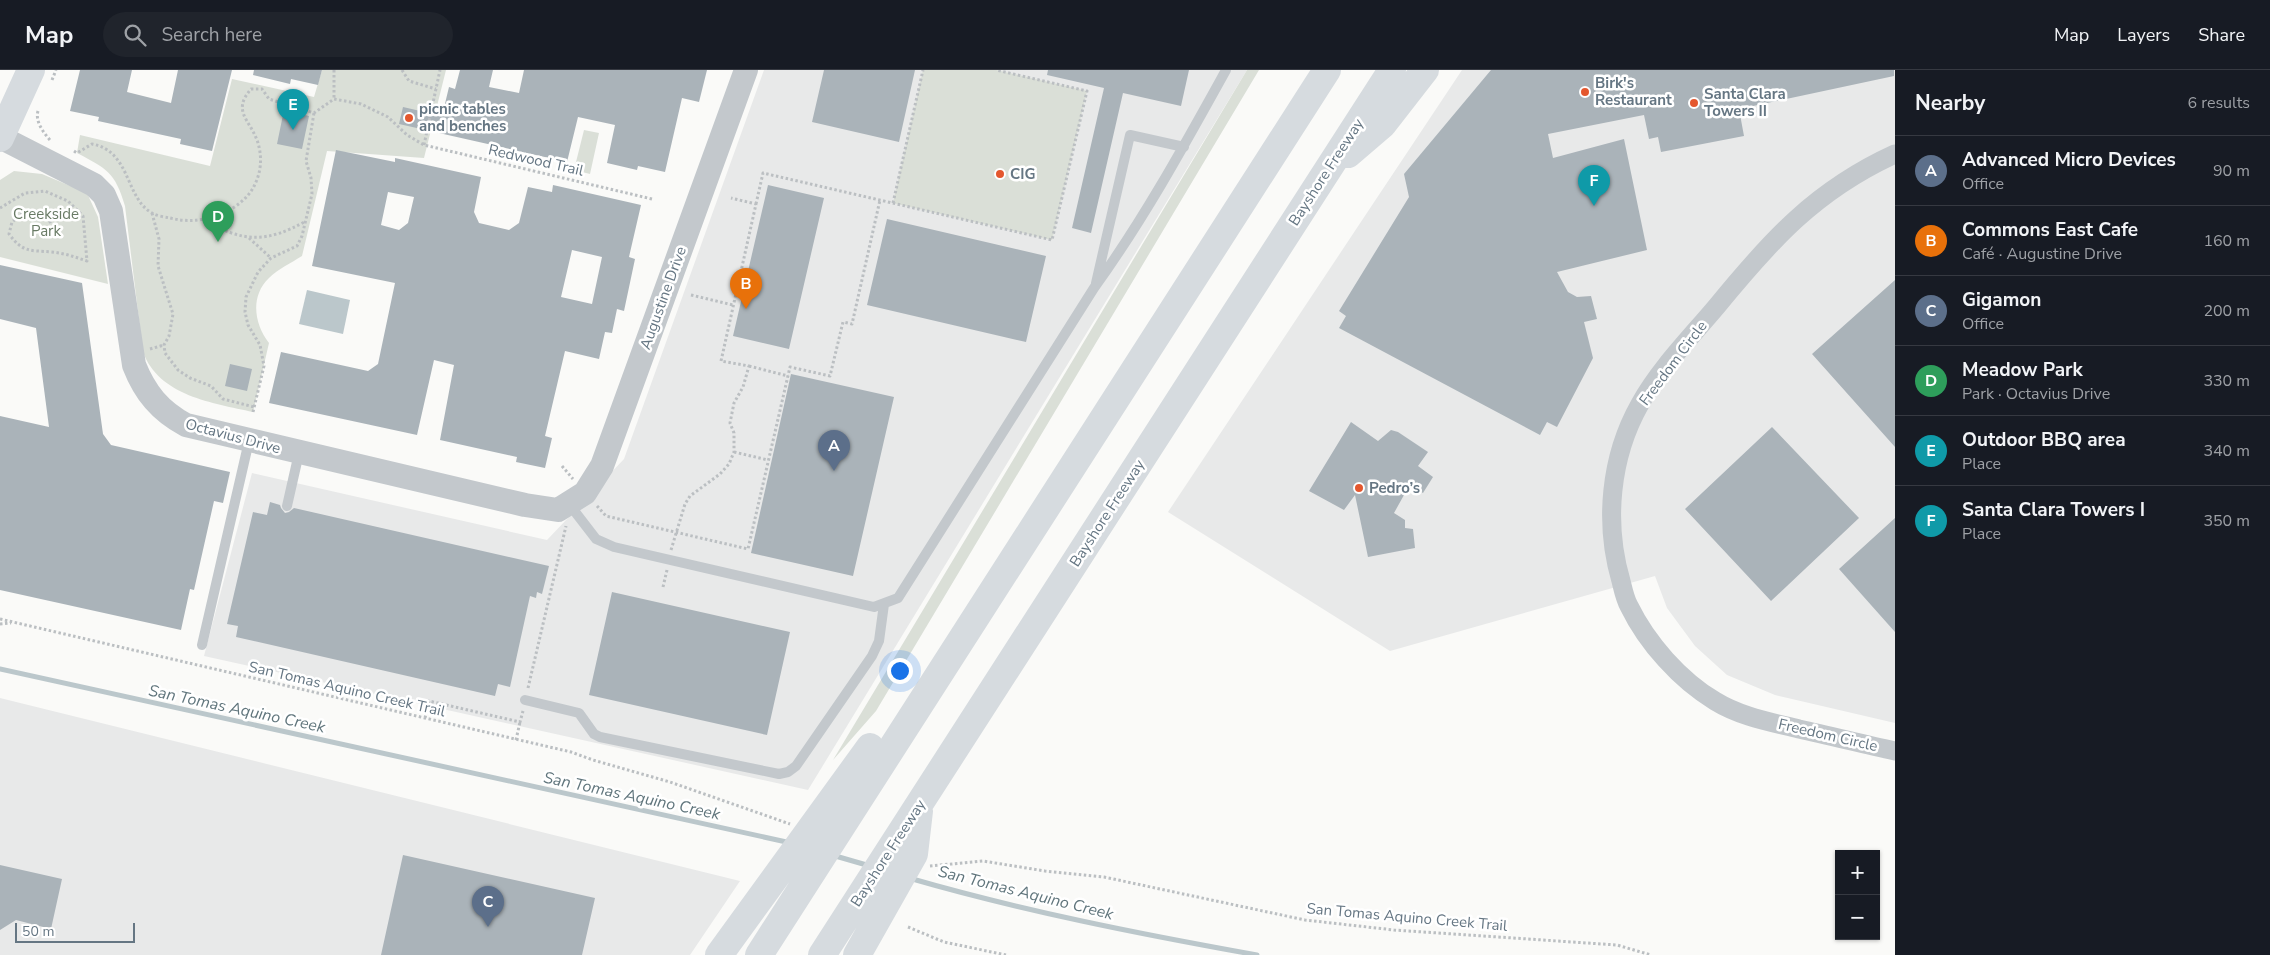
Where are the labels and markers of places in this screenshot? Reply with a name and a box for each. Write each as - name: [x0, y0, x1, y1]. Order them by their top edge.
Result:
- place label: Birk's Restaurant: [1595, 73, 1672, 110]
- place label: Santa Clara Towers II: [1704, 84, 1786, 121]
- marker: Birk's Restaurant: [1579, 86, 1591, 98]
- pin: E: [277, 89, 309, 130]
- marker: Santa Clara Towers II: [1688, 97, 1700, 109]
- place label: picnic tables and benches: [419, 99, 506, 136]
- marker: picnic tables and benches: [403, 112, 415, 124]
- place label: CIG: [1010, 164, 1035, 184]
- pin: F: [1578, 165, 1610, 206]
- marker: CIG: [994, 168, 1006, 180]
- pin: D: [202, 201, 234, 242]
- pin: B: [730, 268, 762, 309]
- pin: A: [818, 430, 850, 471]
- place label: Pedro’s: [1369, 478, 1420, 498]
- marker: Pedro’s: [1353, 482, 1365, 494]
- pin: C: [472, 886, 504, 927]

